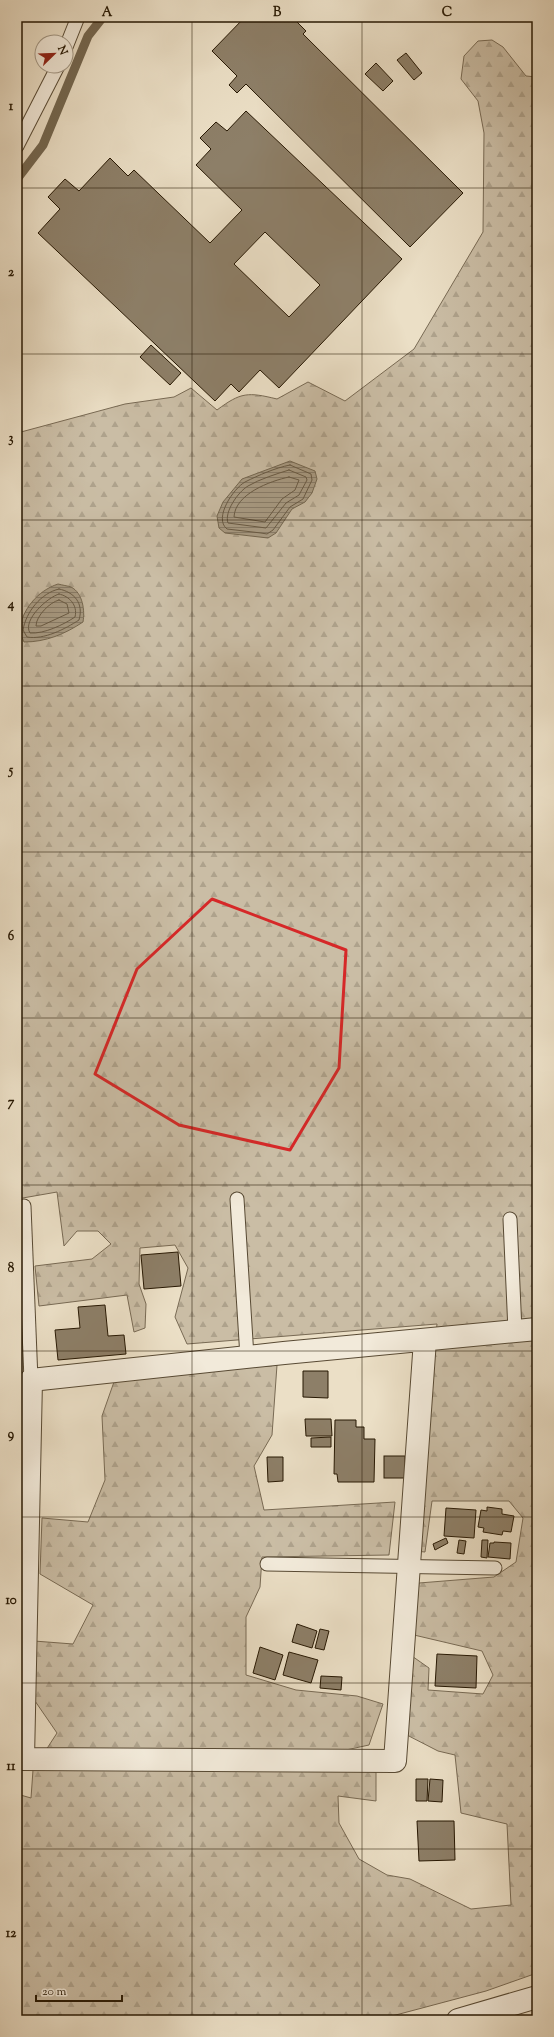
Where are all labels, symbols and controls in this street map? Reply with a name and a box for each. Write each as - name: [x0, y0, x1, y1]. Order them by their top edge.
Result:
- text: A: [102, 4, 113, 22]
- text: B: [273, 4, 282, 22]
- text: C: [442, 4, 452, 22]
- north arrow: [34, 34, 74, 74]
- text: N: [53, 42, 71, 58]
- text: 1: [9, 98, 14, 116]
- text: 2: [8, 264, 15, 282]
- text: 3: [8, 430, 14, 448]
- text: 4: [7, 596, 15, 614]
- text: 5: [8, 762, 14, 780]
- text: 6: [8, 928, 15, 946]
- text: 7: [8, 1094, 15, 1112]
- text: 8: [8, 1260, 15, 1278]
- text: 9: [8, 1426, 15, 1444]
- text: 10: [5, 1592, 17, 1610]
- text: 11: [7, 1758, 16, 1776]
- text: 12: [6, 1925, 17, 1943]
- scale bar: [36, 1977, 122, 2003]
- text: 20 m: [42, 1983, 67, 2001]

